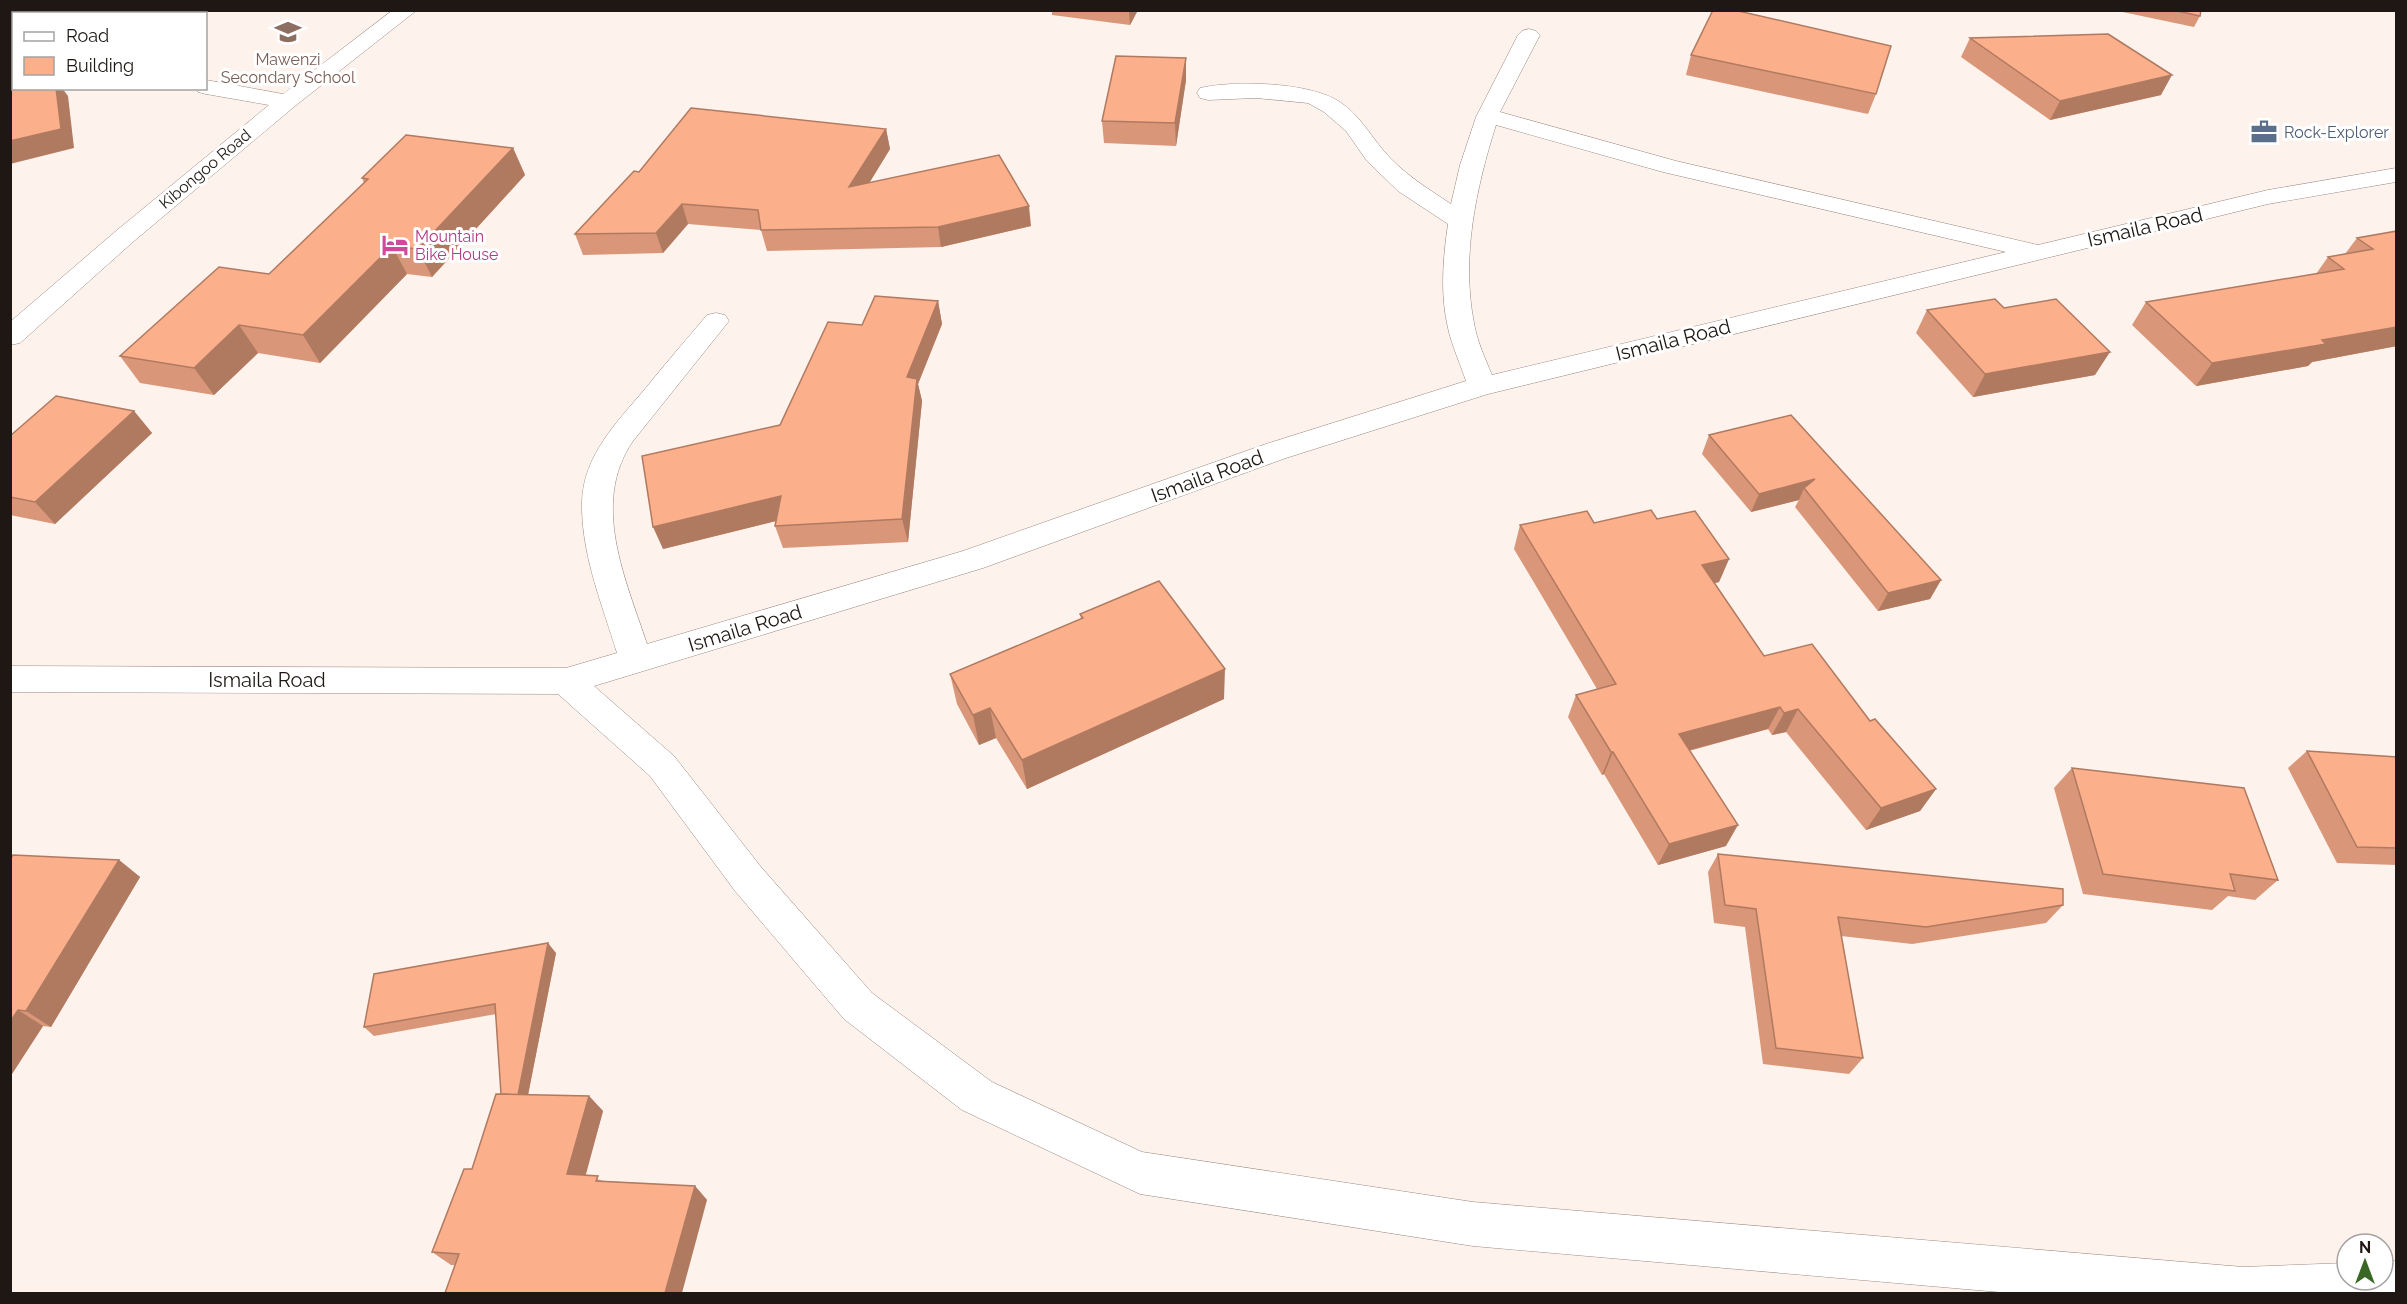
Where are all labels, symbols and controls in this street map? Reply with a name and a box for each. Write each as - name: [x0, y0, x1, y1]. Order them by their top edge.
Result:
- legend: [12, 12, 207, 90]
- school or university icon: Mawenzi Secondary School: [273, 17, 303, 47]
- text: Road: [66, 25, 109, 46]
- place label: Mawenzi Secondary School: [221, 50, 356, 87]
- text: Building: [66, 55, 134, 76]
- office icon: Rock-Explorer: [2249, 117, 2279, 147]
- place label: Rock-Explorer: [2284, 123, 2389, 142]
- street label: Kibongoo Road: [155, 125, 255, 213]
- street label: Ismaila Road: [2085, 202, 2205, 252]
- place label: Mountain Bike House: [415, 227, 498, 264]
- hotel icon: Mountain Bike House: [380, 230, 410, 260]
- street label: Ismaila Road: [1613, 314, 1733, 366]
- street label: Ismaila Road: [1148, 445, 1266, 507]
- street label: Ismaila Road: [685, 599, 805, 657]
- street label: Ismaila Road: [208, 668, 326, 692]
- north arrow: [2335, 1232, 2395, 1292]
- text: N: [2359, 1238, 2371, 1257]

